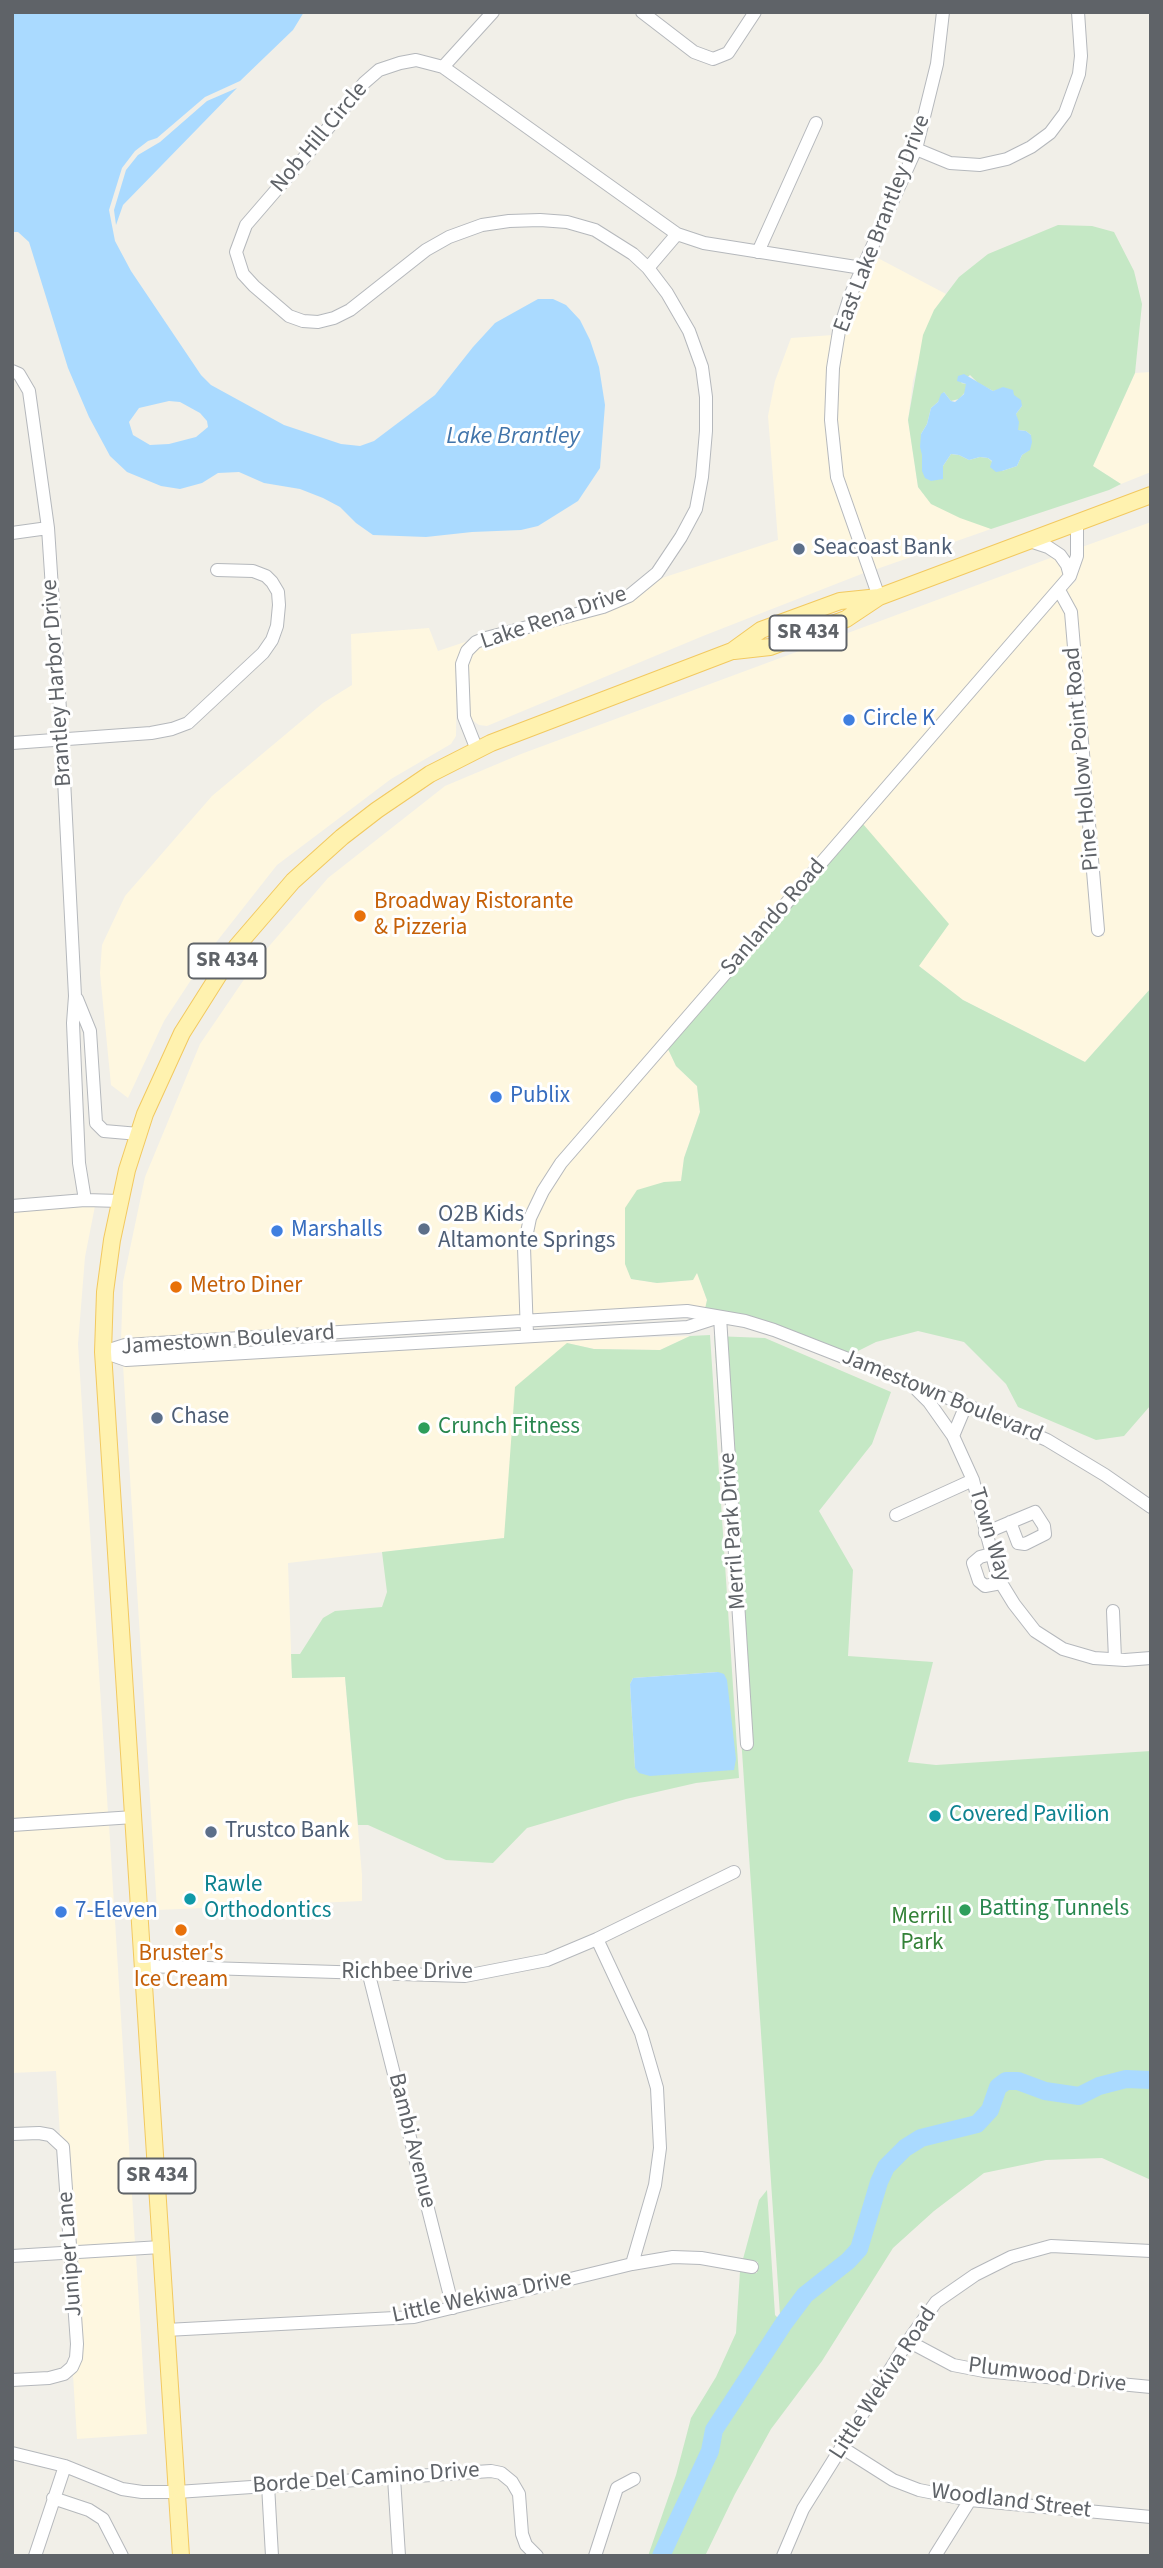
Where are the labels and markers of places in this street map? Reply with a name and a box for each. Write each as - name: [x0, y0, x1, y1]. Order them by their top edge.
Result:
- place label: Seacoast Bank: [813, 535, 952, 563]
- marker: Seacoast Bank: [791, 541, 807, 557]
- place label: Circle K: [863, 706, 935, 734]
- marker: Circle K: [841, 712, 857, 728]
- place label: Broadway Ristorante & Pizzeria: [374, 889, 573, 943]
- marker: Broadway Ristorante & Pizzeria: [352, 908, 368, 924]
- place label: Publix: [510, 1083, 570, 1111]
- marker: Publix: [488, 1089, 504, 1105]
- place label: O2B Kids Altamonte Springs: [438, 1202, 615, 1256]
- place label: Marshalls: [291, 1217, 382, 1245]
- marker: O2B Kids Altamonte Springs: [416, 1221, 432, 1237]
- marker: Marshalls: [269, 1223, 285, 1239]
- place label: Metro Diner: [190, 1273, 302, 1301]
- marker: Metro Diner: [168, 1279, 184, 1295]
- place label: Chase: [171, 1404, 229, 1432]
- marker: Chase: [149, 1410, 165, 1426]
- place label: Crunch Fitness: [438, 1414, 580, 1442]
- marker: Crunch Fitness: [416, 1420, 432, 1436]
- place label: Covered Pavilion: [949, 1802, 1110, 1830]
- marker: Covered Pavilion: [927, 1808, 943, 1824]
- place label: Trustco Bank: [225, 1818, 350, 1846]
- marker: Trustco Bank: [203, 1824, 219, 1840]
- place label: Rawle Orthodontics: [204, 1872, 331, 1926]
- marker: Rawle Orthodontics: [182, 1891, 198, 1907]
- place label: Batting Tunnels: [979, 1896, 1129, 1924]
- place label: 7-Eleven: [75, 1898, 158, 1926]
- marker: Batting Tunnels: [957, 1902, 973, 1918]
- marker: 7-Eleven: [53, 1904, 69, 1920]
- marker: Bruster's Ice Cream: [173, 1922, 189, 1938]
- place label: Bruster's Ice Cream: [134, 1941, 228, 1995]

